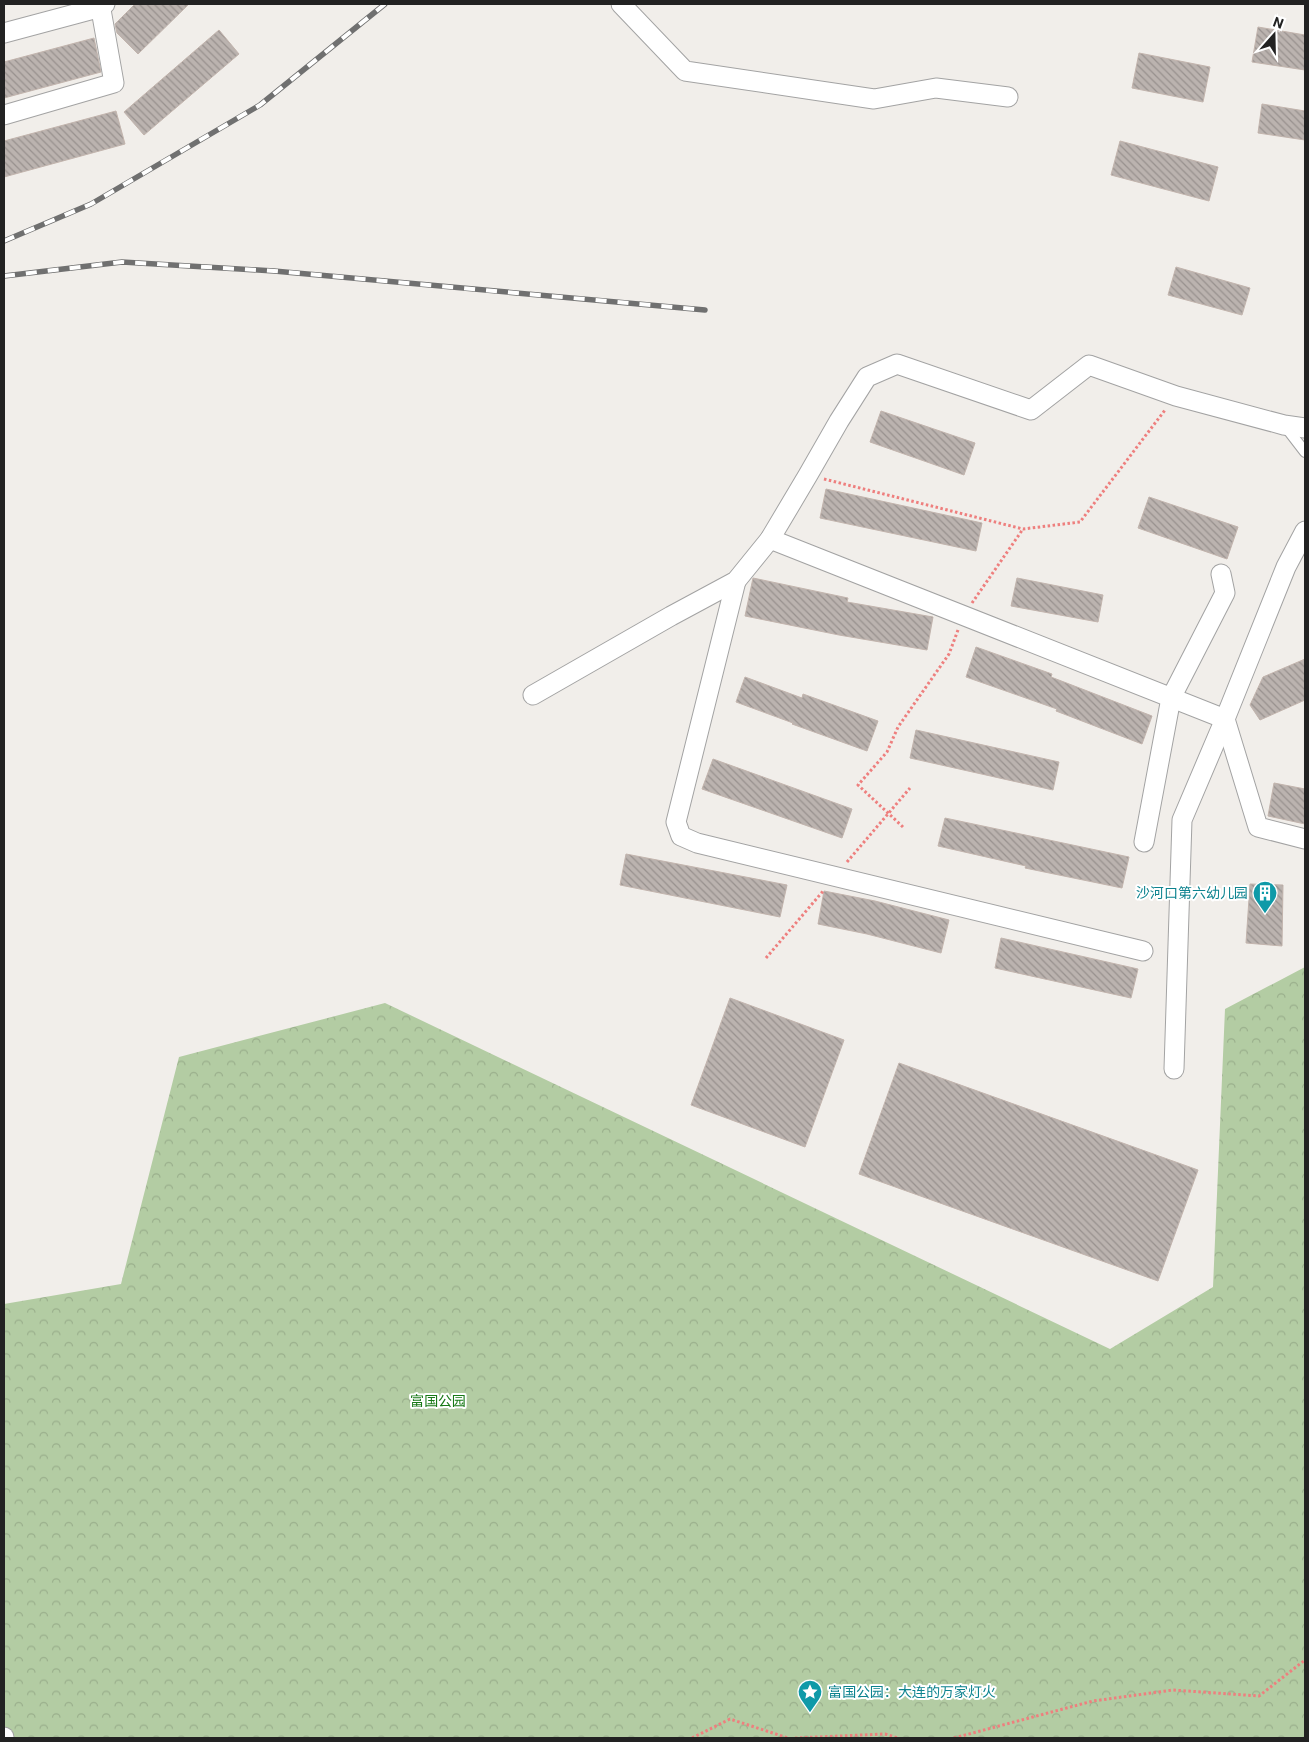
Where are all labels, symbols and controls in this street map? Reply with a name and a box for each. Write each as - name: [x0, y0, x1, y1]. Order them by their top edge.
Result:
- north arrow: [1249, 10, 1299, 60]
- text: N: [1271, 14, 1286, 32]
- building icon: 沙河口第六幼儿园: [1252, 880, 1278, 914]
- place label: 沙河口第六幼儿园: [1136, 885, 1248, 901]
- park label: 富国公园: [410, 1393, 466, 1409]
- place icon: 富国公园：大连的万家灯火: [797, 1679, 823, 1713]
- place label: 富国公园：大连的万家灯火: [828, 1684, 996, 1700]

